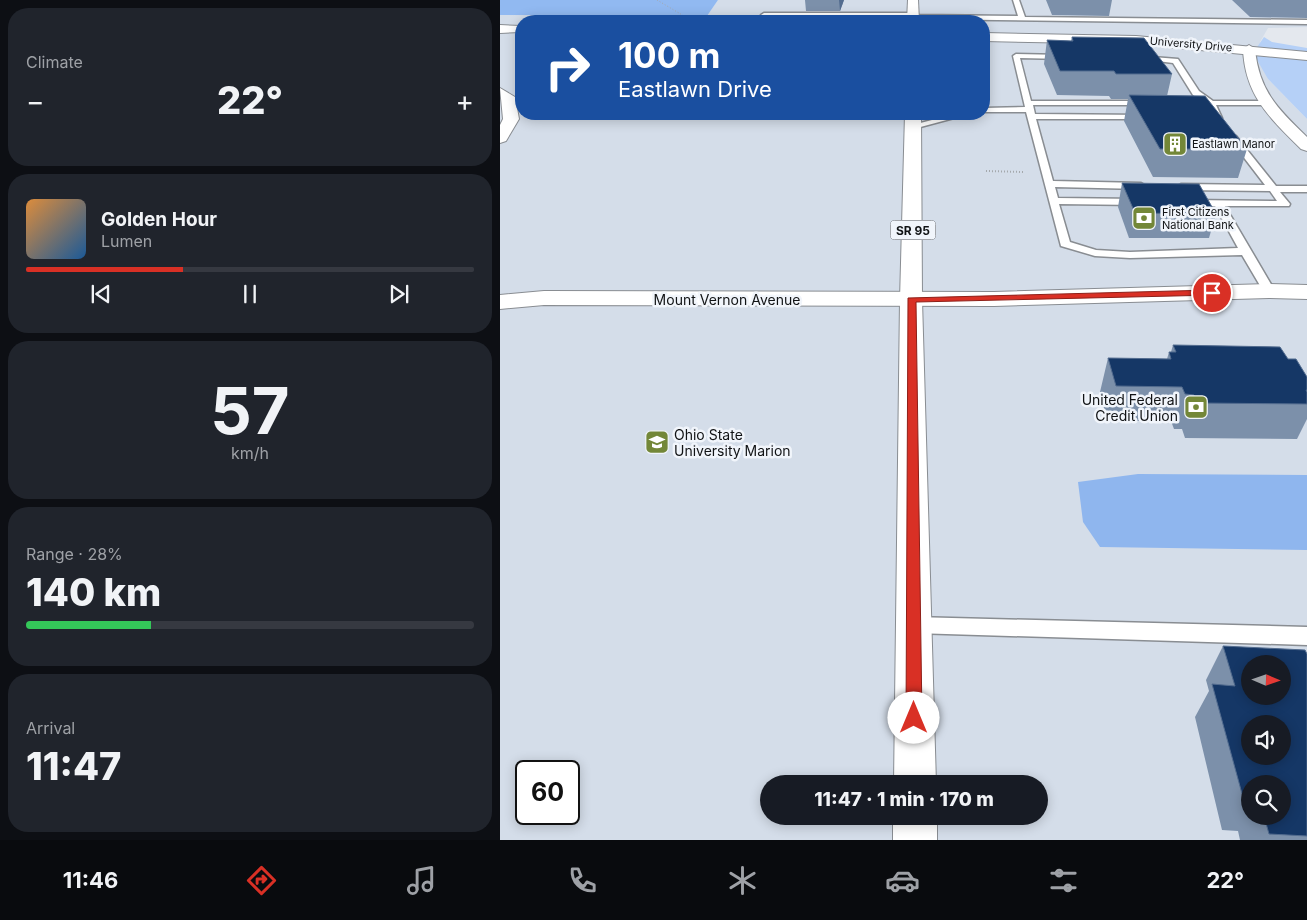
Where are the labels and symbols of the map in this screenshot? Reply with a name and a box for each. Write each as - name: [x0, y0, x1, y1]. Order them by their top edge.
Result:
- street label: University Drive: [1149, 33, 1233, 55]
- building icon: Eastlawn Manor: [1162, 131, 1188, 157]
- place label: Eastlawn Manor: [1192, 137, 1275, 151]
- bank icon: First Citizens National Bank: [1131, 205, 1157, 231]
- place label: First Citizens National Bank: [1162, 205, 1234, 232]
- road number: SR 95: [890, 220, 936, 240]
- pin: [1191, 272, 1233, 314]
- street label: Mount Vernon Avenue: [654, 291, 800, 308]
- place label: United Federal Credit Union: [1082, 391, 1178, 424]
- bank icon: United Federal Credit Union: [1183, 394, 1209, 420]
- place label: Ohio State University Marion: [674, 426, 791, 459]
- school or university icon: Ohio State University Marion: [644, 429, 670, 455]
- north arrow: [1241, 655, 1291, 705]
- position arrow: [887, 691, 939, 743]
- speed limit sign: 60: [515, 760, 580, 825]

